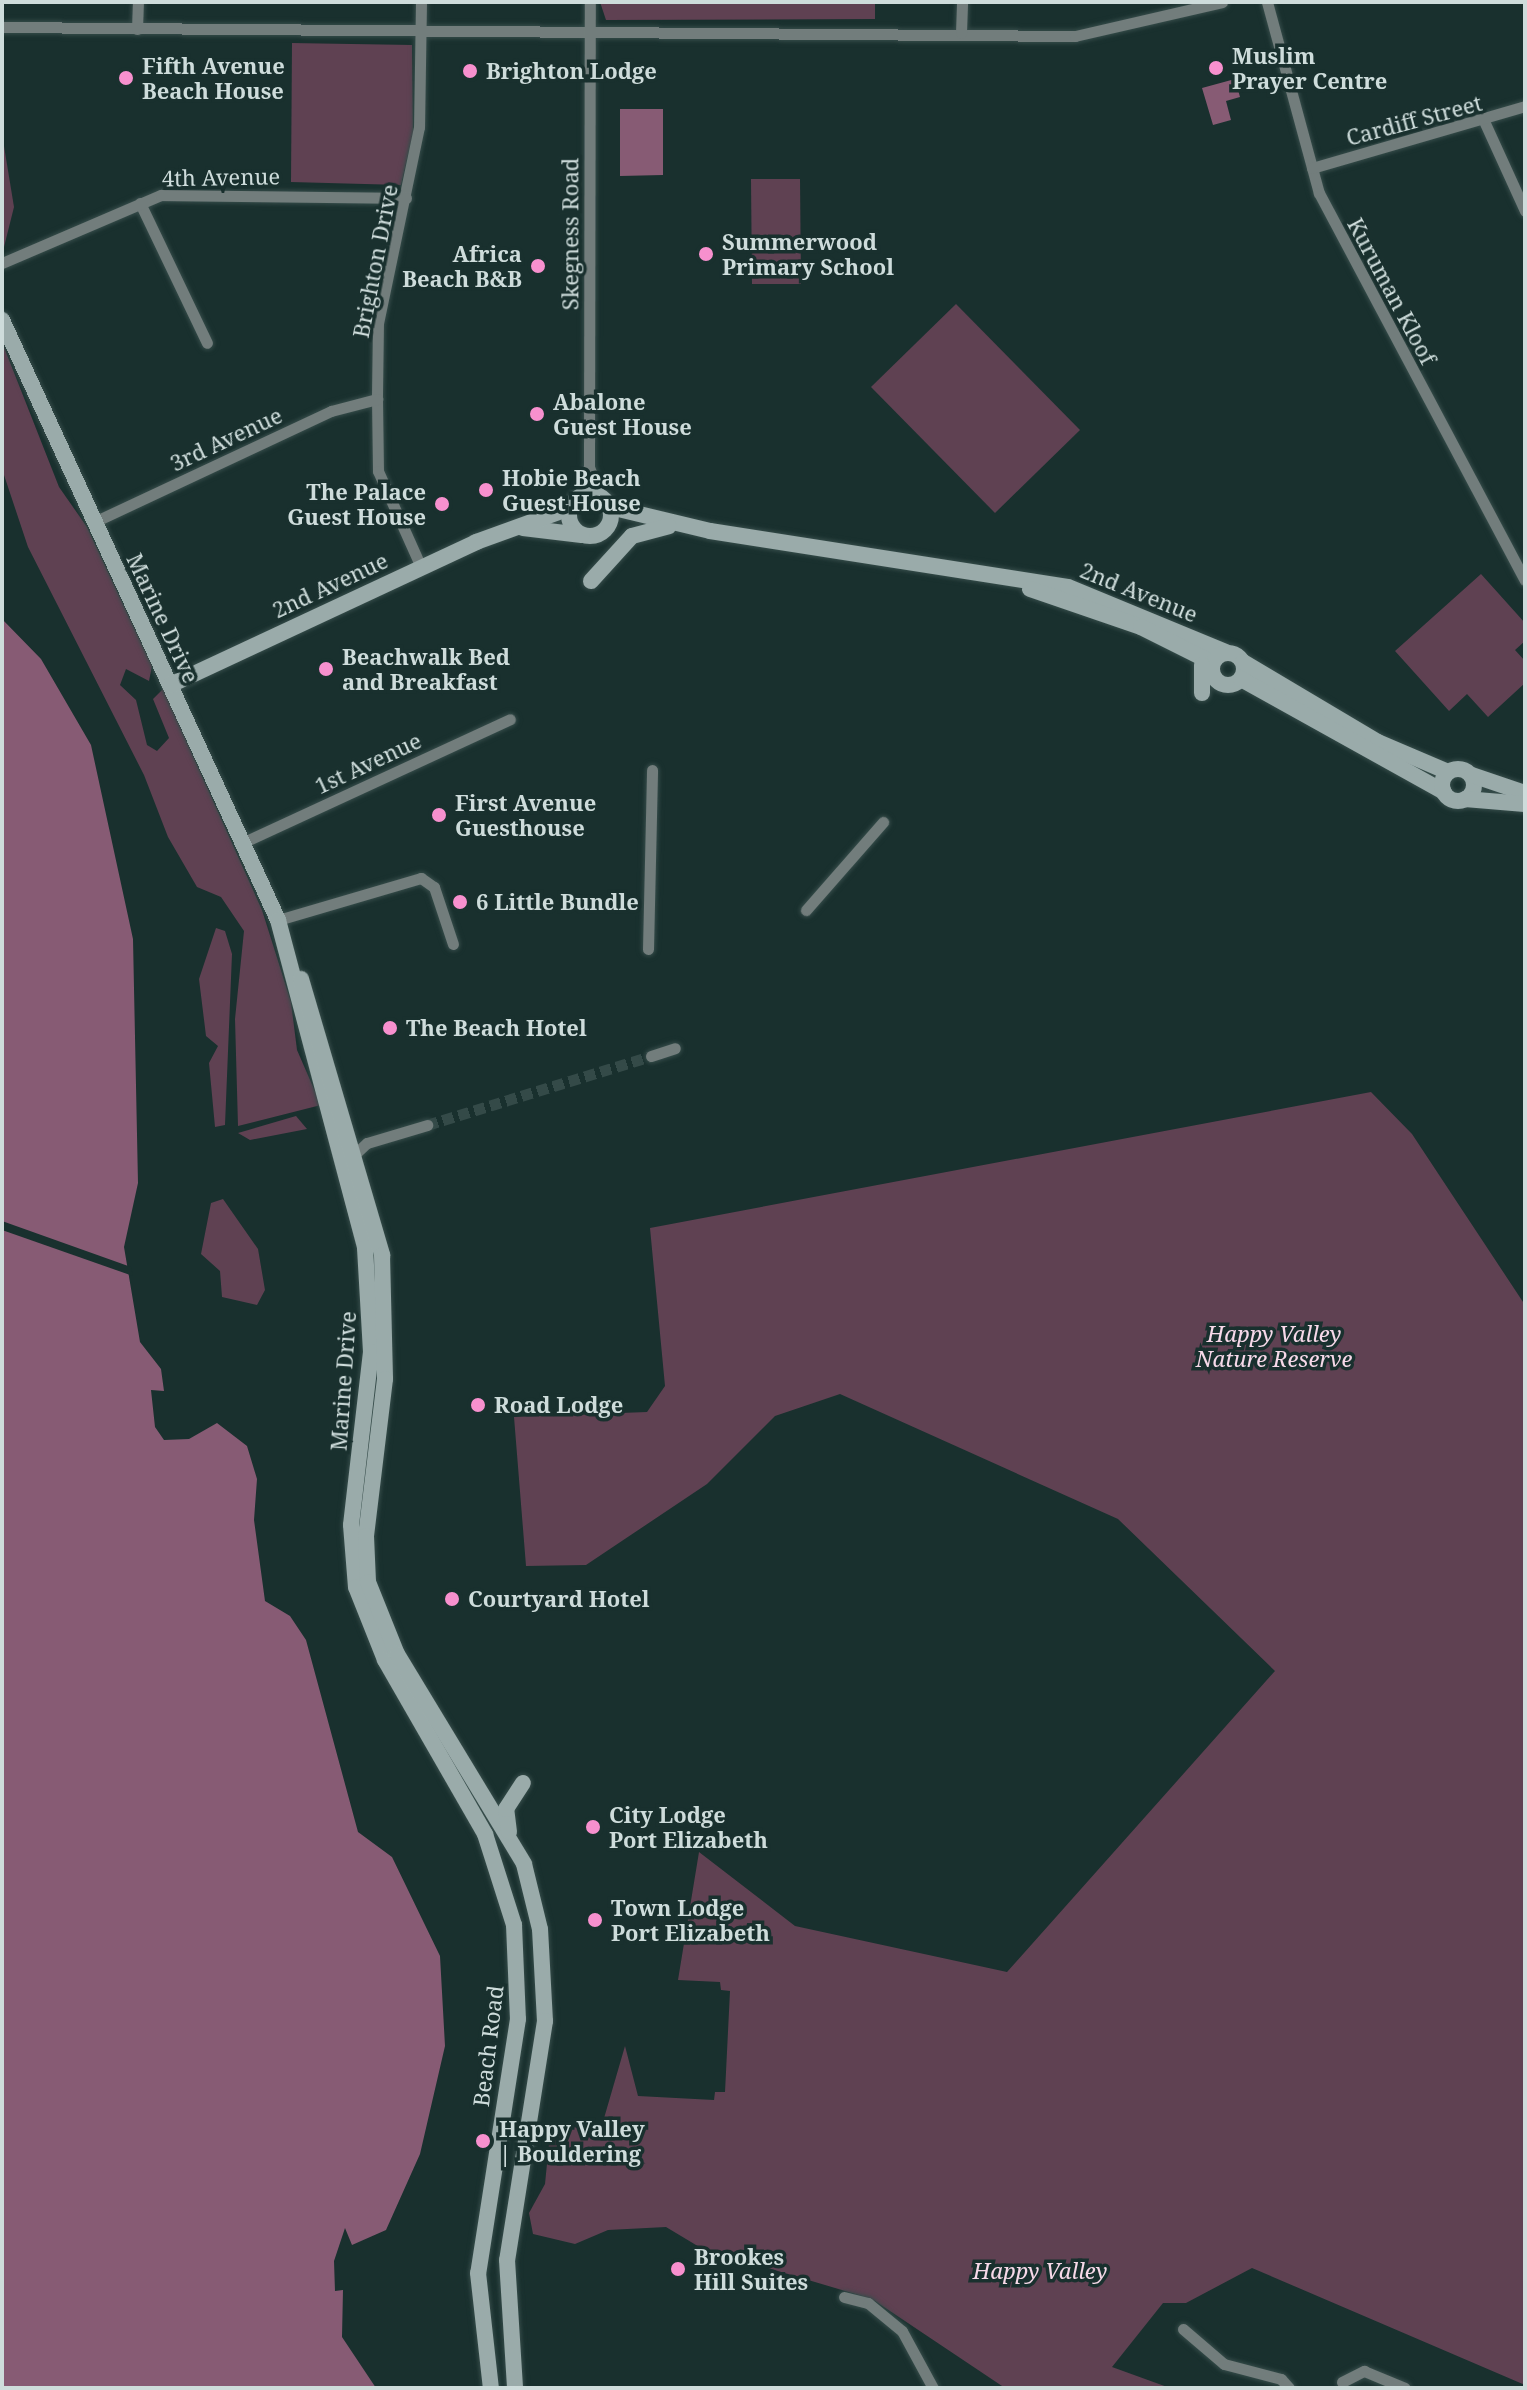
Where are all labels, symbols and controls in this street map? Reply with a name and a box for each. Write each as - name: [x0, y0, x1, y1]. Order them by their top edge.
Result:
- place label: Muslim Prayer Centre: [1232, 42, 1387, 94]
- place label: Fifth Avenue Beach House: [142, 52, 285, 104]
- place label: Brighton Lodge: [486, 58, 657, 84]
- marker: Muslim Prayer Centre: [1207, 59, 1225, 77]
- marker: Brighton Lodge: [461, 62, 479, 80]
- marker: Fifth Avenue Beach House: [117, 69, 135, 87]
- street label: Cardiff Street: [1343, 89, 1485, 151]
- street label: Skegness Road: [557, 158, 583, 310]
- street label: 4th Avenue: [162, 163, 280, 191]
- street label: Brighton Drive: [347, 182, 403, 340]
- street label: Kuruman Kloof: [1342, 213, 1442, 369]
- place label: Summerwood Primary School: [722, 228, 894, 280]
- place label: Africa Beach B&B: [402, 240, 522, 292]
- marker: Summerwood Primary School: [697, 245, 715, 263]
- marker: Africa Beach B&B: [529, 257, 547, 275]
- place label: Abalone Guest House: [553, 388, 692, 440]
- street label: 3rd Avenue: [166, 402, 286, 476]
- marker: Abalone Guest House: [528, 405, 546, 423]
- place label: Hobie Beach Guest House: [502, 464, 641, 516]
- place label: The Palace Guest House: [287, 478, 426, 530]
- marker: Hobie Beach Guest House: [477, 481, 495, 499]
- marker: The Palace Guest House: [433, 495, 451, 513]
- street label: 2nd Avenue: [268, 547, 392, 623]
- street label: Marine Drive: [121, 549, 205, 687]
- street label: 2nd Avenue: [1076, 556, 1202, 628]
- place label: Beachwalk Bed and Breakfast: [342, 643, 510, 694]
- marker: Beachwalk Bed and Breakfast: [317, 660, 335, 678]
- street label: 1st Avenue: [311, 727, 425, 799]
- place label: First Avenue Guesthouse: [455, 789, 596, 840]
- marker: First Avenue Guesthouse: [430, 806, 448, 824]
- place label: 6 Little Bundle: [476, 889, 639, 915]
- marker: 6 Little Bundle: [451, 893, 469, 911]
- place label: The Beach Hotel: [406, 1015, 587, 1041]
- marker: The Beach Hotel: [381, 1019, 399, 1037]
- street label: Marine Drive: [325, 1310, 361, 1452]
- park label: Happy Valley Nature Reserve: [1196, 1320, 1352, 1372]
- place label: Road Lodge: [494, 1392, 623, 1418]
- marker: Road Lodge: [469, 1396, 487, 1414]
- place label: Courtyard Hotel: [468, 1586, 650, 1612]
- marker: Courtyard Hotel: [443, 1590, 461, 1608]
- place label: City Lodge Port Elizabeth: [609, 1801, 768, 1852]
- marker: City Lodge Port Elizabeth: [584, 1818, 602, 1836]
- place label: Town Lodge Port Elizabeth: [611, 1894, 770, 1946]
- marker: Town Lodge Port Elizabeth: [586, 1911, 604, 1929]
- street label: Beach Road: [467, 1984, 509, 2108]
- place label: Happy Valley | Bouldering: [499, 2115, 645, 2166]
- marker: Happy Valley | Bouldering: [474, 2132, 492, 2150]
- place label: Brookes Hill Suites: [694, 2243, 808, 2294]
- park label: Happy Valley: [973, 2258, 1107, 2284]
- marker: Brookes Hill Suites: [669, 2260, 687, 2278]

